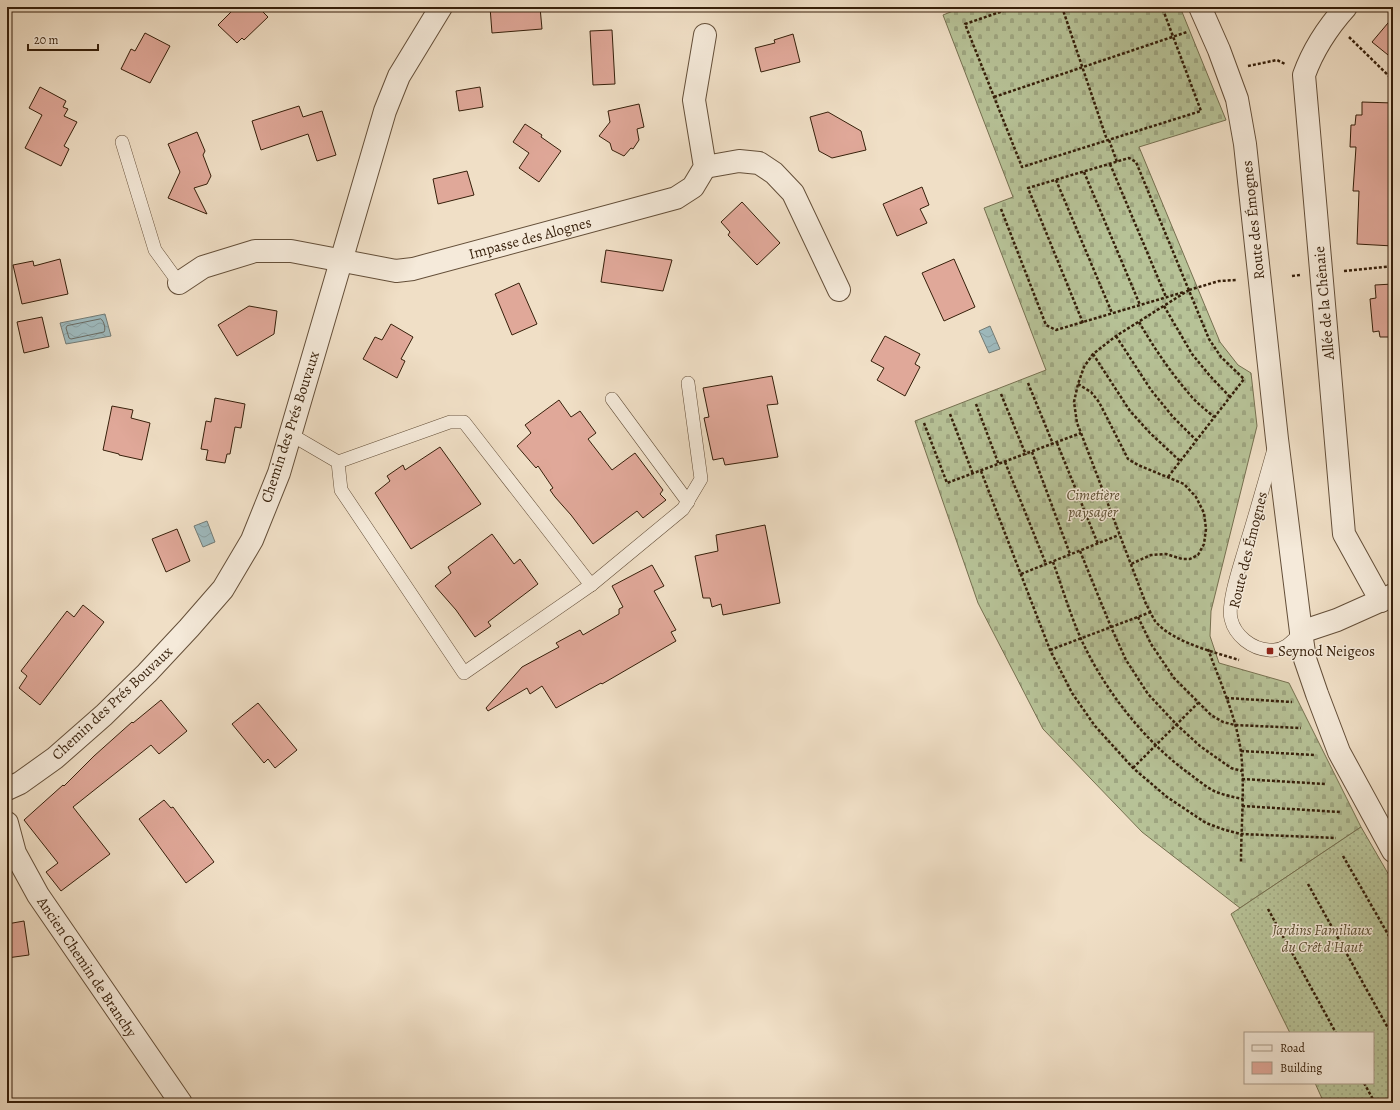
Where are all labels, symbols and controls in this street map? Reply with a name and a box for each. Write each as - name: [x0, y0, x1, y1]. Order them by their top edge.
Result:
- scale bar: [28, 26, 98, 52]
- text: 20 m: [34, 32, 58, 48]
- street label: Route des Émognes: [1237, 159, 1269, 281]
- street label: Impasse des Alognes: [466, 212, 594, 264]
- street label: Allée de la Chênaie: [1309, 245, 1339, 362]
- street label: Chemin des Prés Bouvaux: [256, 349, 324, 505]
- park label: Cimetière paysager: [1066, 485, 1120, 522]
- street label: Route des Émognes: [1224, 490, 1272, 610]
- place label: Seynod Neigeos: [1278, 641, 1375, 661]
- street label: Chemin des Prés Bouvaux: [47, 642, 177, 764]
- marker: Seynod Neigeos: [1265, 646, 1275, 656]
- street label: Ancien Chemin de Branchy: [32, 892, 142, 1041]
- park label: Jardins Familiaux du Crêt d'Haut: [1271, 920, 1373, 957]
- legend: [1244, 1032, 1374, 1084]
- text: Road: [1280, 1040, 1306, 1056]
- text: Building: [1280, 1060, 1322, 1076]

